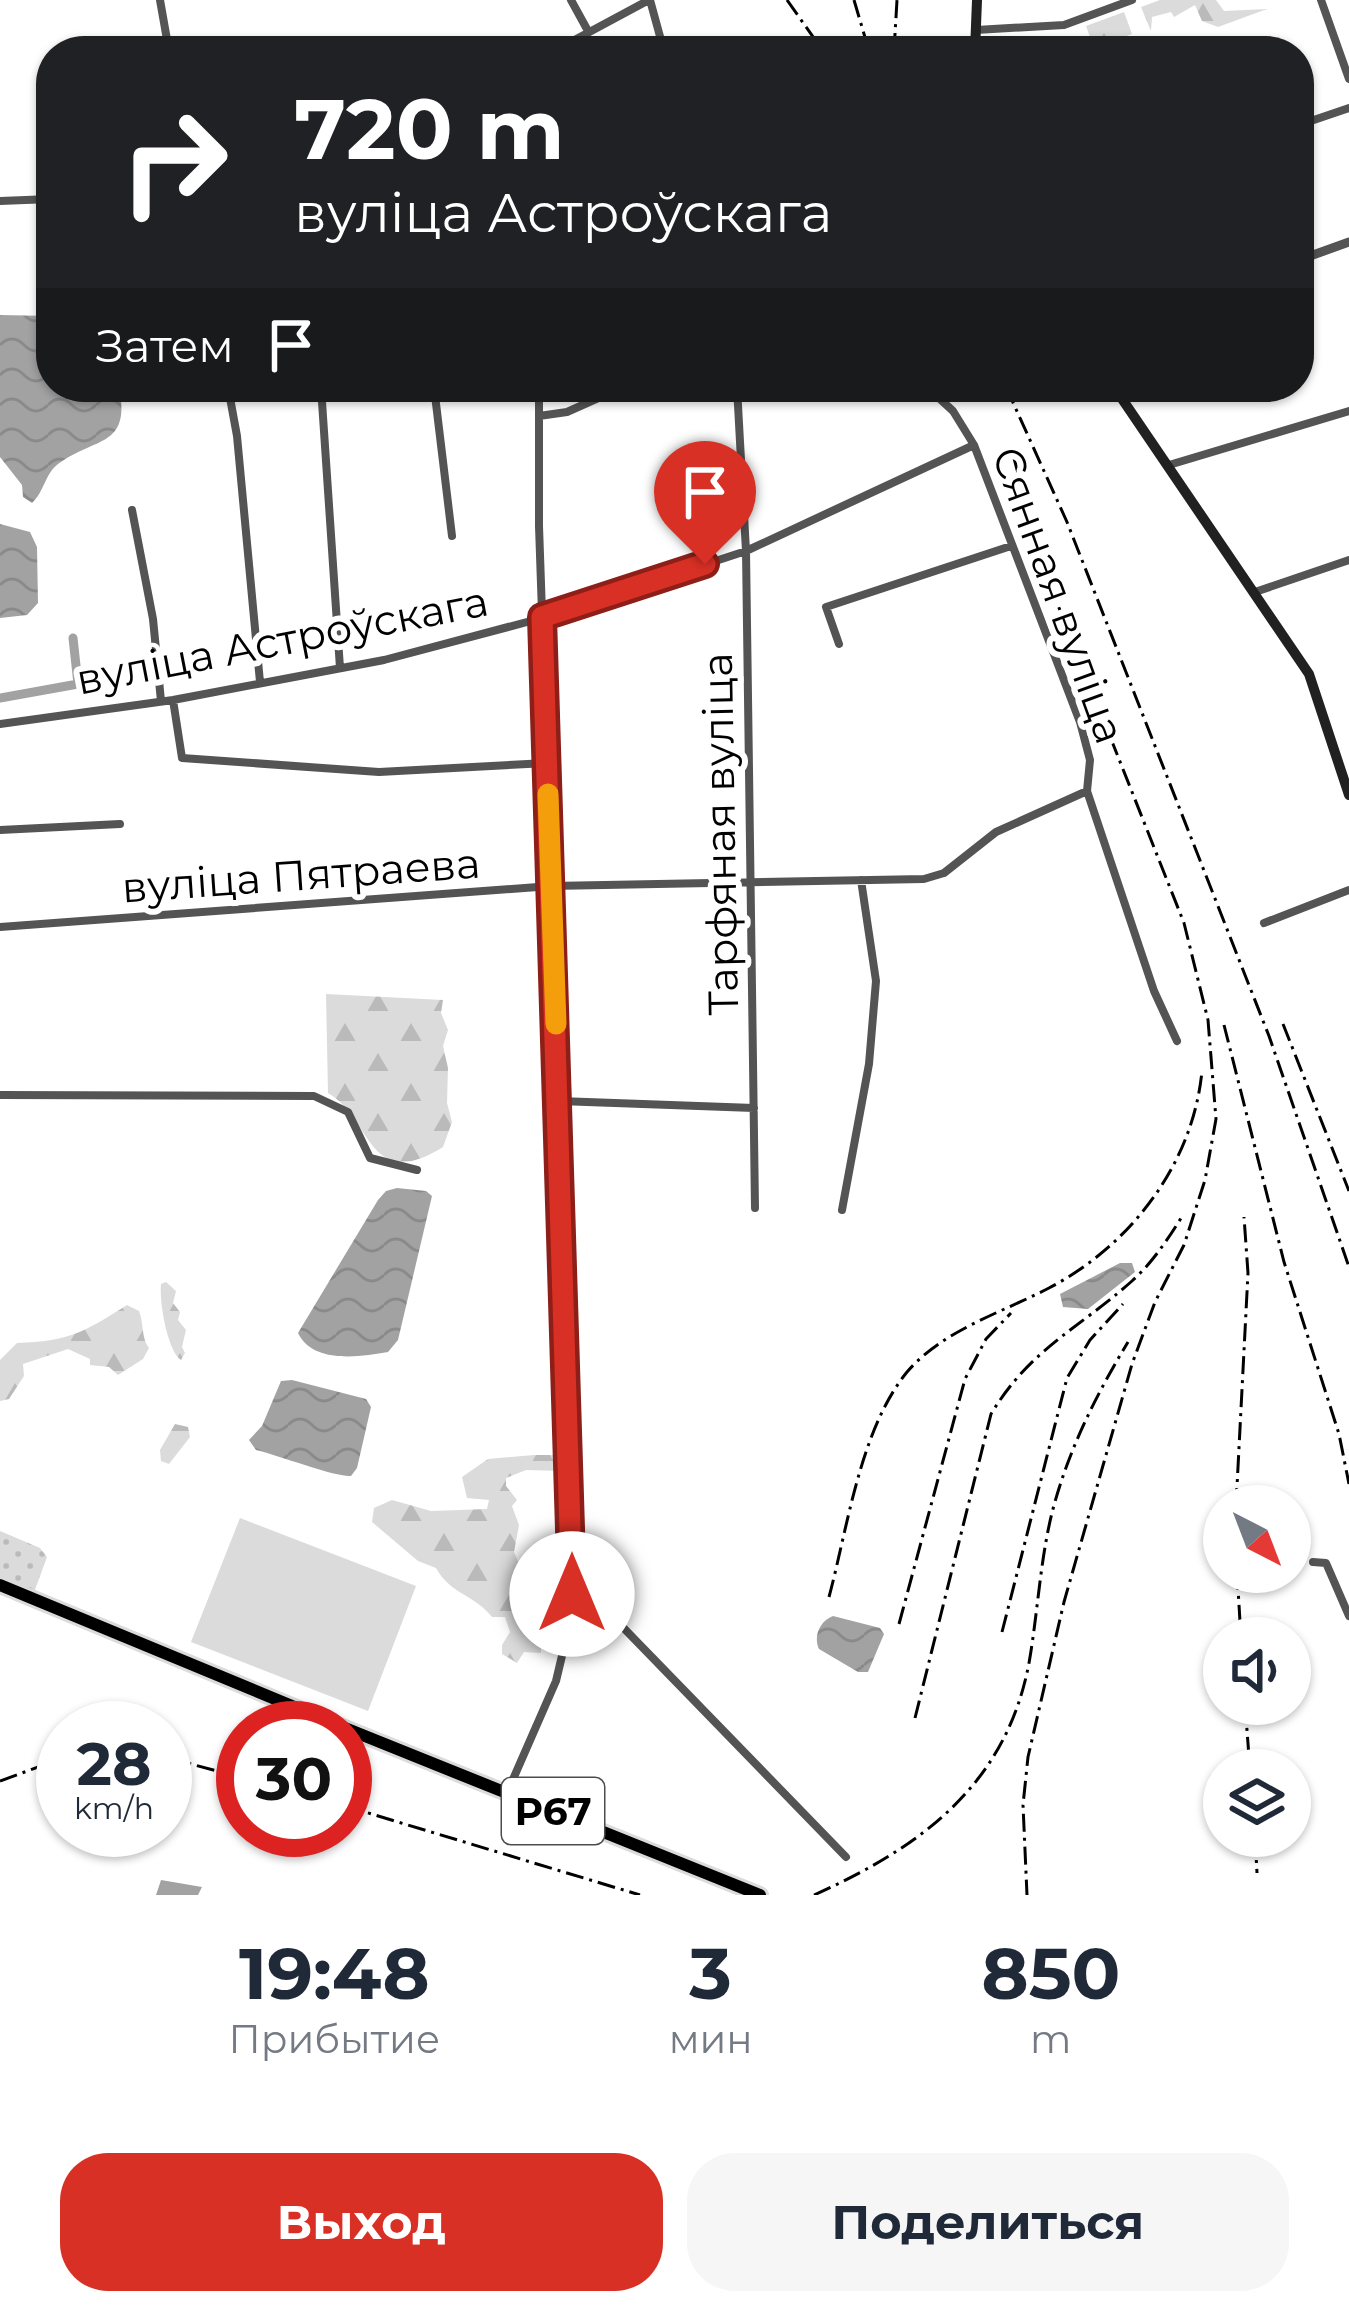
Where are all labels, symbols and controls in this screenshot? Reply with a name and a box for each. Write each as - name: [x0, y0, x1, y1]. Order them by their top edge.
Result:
- text: 720 m: [294, 78, 565, 180]
- icon: right: [96, 84, 252, 240]
- text: вуліца Астроўскага: [294, 180, 832, 246]
- icon: arrive: [258, 312, 324, 378]
- text: Затем: [96, 318, 234, 373]
- street label: Сянная вуліца: [981, 440, 1137, 750]
- pin: [654, 441, 756, 564]
- icon: arrive: [672, 459, 738, 525]
- street label: вуліца Астроўскага: [72, 575, 492, 705]
- street label: Тарфяная вуліца: [691, 652, 749, 1016]
- street label: вуліца Пятраева: [120, 837, 482, 913]
- north arrow: [1203, 1485, 1311, 1593]
- map controls: [1203, 1485, 1311, 1857]
- position arrow: [509, 1531, 635, 1657]
- button: sound: [1203, 1617, 1311, 1725]
- speed limit sign: 30: [216, 1701, 372, 1857]
- text: 28: [77, 1727, 152, 1800]
- button: layers: [1203, 1749, 1311, 1857]
- road number: Р67: [502, 1778, 604, 1844]
- text: km/h: [74, 1790, 154, 1827]
- text: 19:48: [239, 1929, 430, 2017]
- text: 3: [689, 1929, 732, 2017]
- text: 850: [981, 1929, 1120, 2017]
- text: Прибытие: [229, 2015, 440, 2063]
- text: мин: [669, 2015, 753, 2063]
- text: m: [1030, 2015, 1071, 2063]
- button: Выход: [60, 2153, 663, 2291]
- button: Поделиться: [687, 2153, 1289, 2291]

